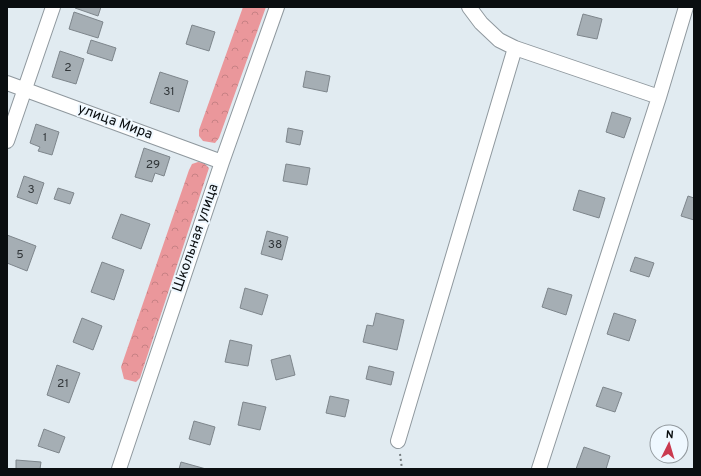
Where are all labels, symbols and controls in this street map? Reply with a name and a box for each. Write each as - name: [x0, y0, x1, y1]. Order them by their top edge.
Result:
- house number: 2: [64, 60, 72, 76]
- house number: 31: [163, 84, 175, 100]
- street label: улица Мира: [75, 101, 155, 143]
- house number: 1: [43, 130, 47, 146]
- house number: 29: [146, 157, 160, 173]
- house number: 3: [27, 182, 35, 198]
- street label: Школьная улица: [169, 182, 223, 294]
- house number: 38: [268, 237, 282, 253]
- house number: 5: [16, 247, 24, 263]
- house number: 21: [57, 376, 69, 392]
- north arrow: [649, 424, 689, 464]
- text: N: [665, 428, 674, 442]

